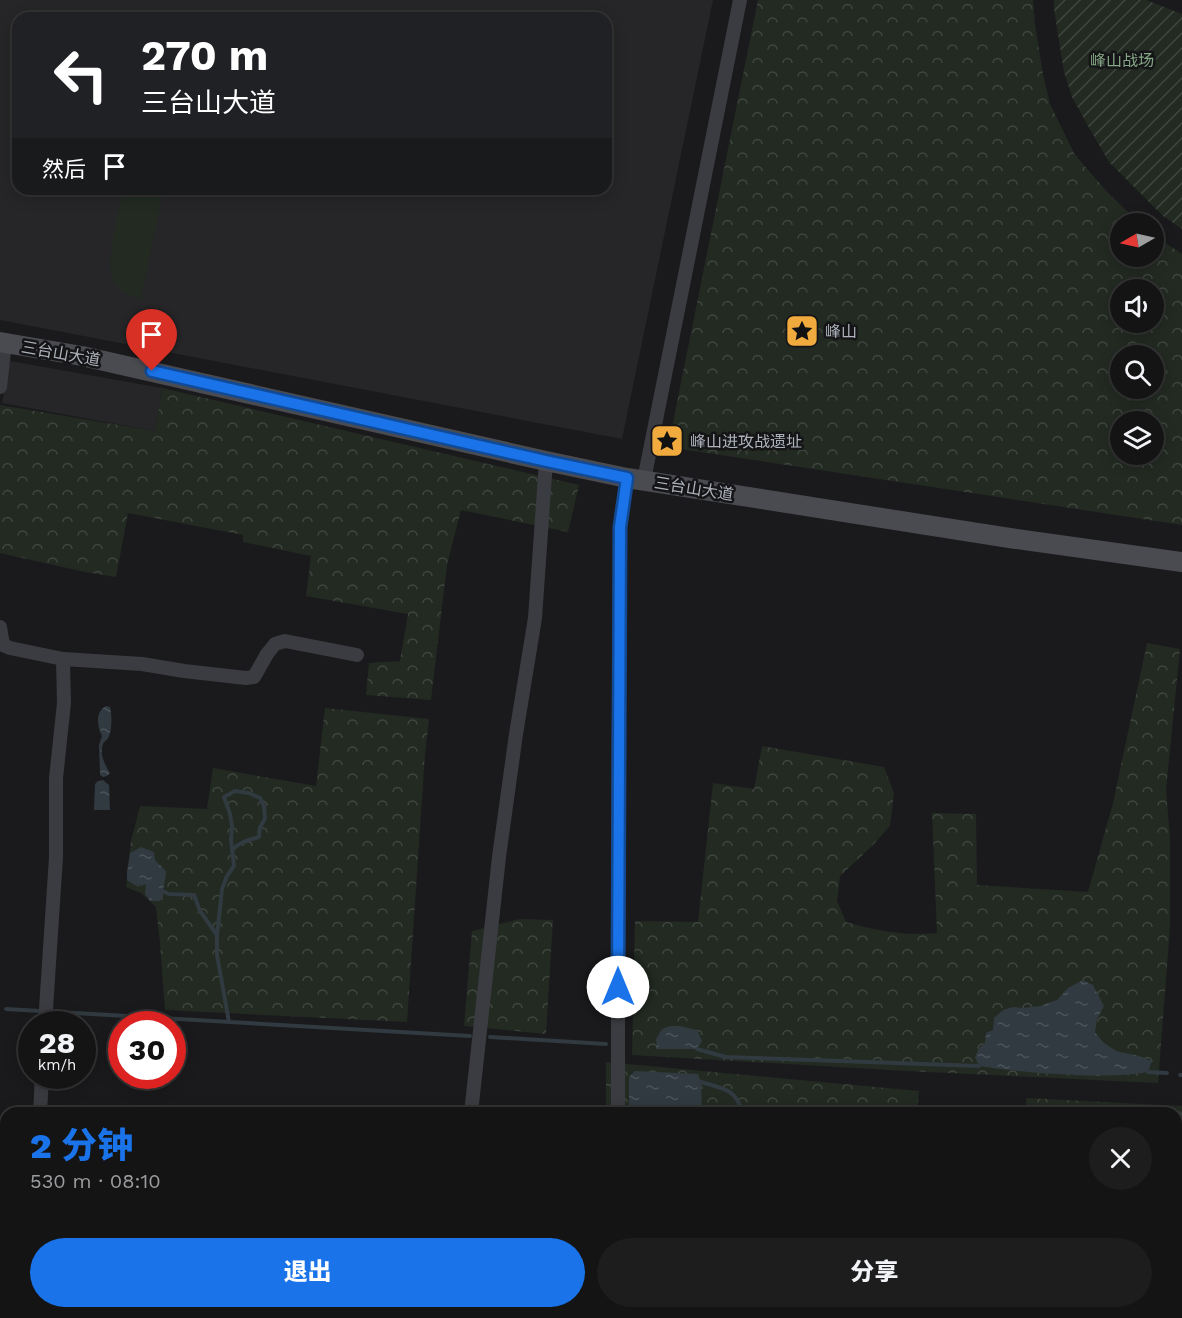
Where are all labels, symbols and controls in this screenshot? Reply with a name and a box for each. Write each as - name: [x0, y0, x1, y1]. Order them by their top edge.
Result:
- text: 270 m: [141, 31, 268, 80]
- icon: left: [42, 36, 120, 114]
- park label: 峰山战场: [1090, 51, 1154, 70]
- text: 三台山大道: [141, 87, 276, 119]
- icon: arrive: [98, 150, 131, 183]
- text: 然后: [42, 157, 86, 182]
- north arrow: [1110, 213, 1164, 267]
- map controls: [1110, 213, 1164, 465]
- button: sound: [1110, 279, 1164, 333]
- pin: [126, 309, 177, 371]
- place icon: 峰山: [784, 313, 820, 349]
- icon: arrive: [135, 318, 168, 351]
- place label: 峰山: [825, 322, 857, 341]
- street label: 三台山大道: [20, 337, 102, 370]
- button: search: [1110, 345, 1164, 399]
- button: layers: [1110, 411, 1164, 465]
- place icon: 峰山进攻战遗址: [649, 423, 685, 459]
- place label: 峰山进攻战遗址: [690, 432, 802, 451]
- street label: 三台山大道: [653, 473, 735, 504]
- position arrow: [586, 955, 650, 1019]
- speed limit sign: 30: [108, 1011, 186, 1089]
- text: 28: [39, 1025, 75, 1060]
- text: km/h: [38, 1056, 76, 1074]
- text: 2 分钟: [30, 1125, 133, 1167]
- button: close: [1089, 1127, 1152, 1190]
- text: 530 m · 08:10: [30, 1169, 161, 1193]
- button: 退出: [30, 1238, 585, 1307]
- button: 分享: [597, 1238, 1152, 1307]

